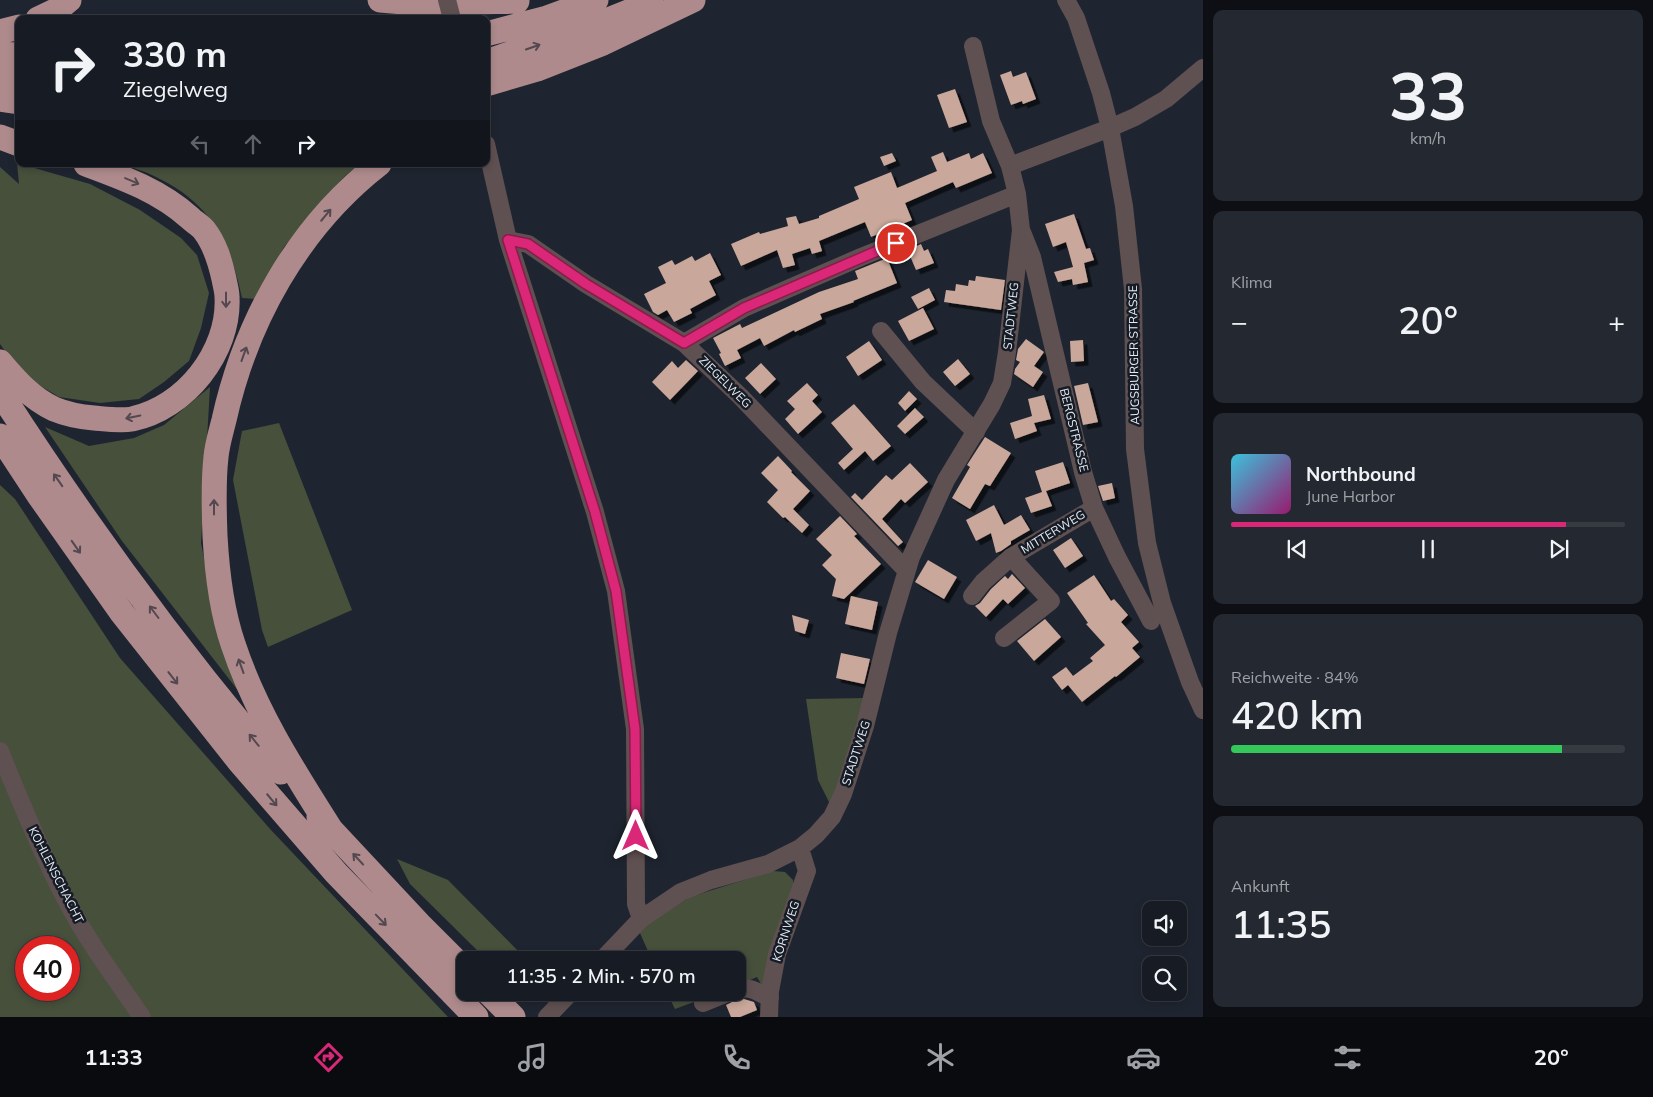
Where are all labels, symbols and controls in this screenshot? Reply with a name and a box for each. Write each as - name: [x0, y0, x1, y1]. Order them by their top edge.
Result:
- text: 330 m: [123, 32, 227, 76]
- icon: right: [40, 35, 105, 100]
- one-way arrow: [524, 42, 540, 51]
- text: 33: [1389, 55, 1467, 136]
- text: Ziegelweg: [123, 75, 228, 103]
- text: km/h: [1410, 128, 1446, 148]
- icon: left: [186, 130, 214, 158]
- icon: ahead: [239, 130, 267, 158]
- icon: right: [292, 130, 320, 158]
- one-way arrow: [124, 177, 139, 187]
- one-way arrow: [320, 208, 331, 221]
- pin: [875, 222, 917, 264]
- icon: arrive: [882, 229, 910, 257]
- text: Klima: [1231, 272, 1272, 292]
- street label: STADTWEG: [1000, 282, 1021, 350]
- street label: AUGSBURGER STRASSE: [1125, 285, 1142, 425]
- one-way arrow: [221, 292, 231, 308]
- text: 20°: [1398, 296, 1458, 344]
- text: −: [1231, 304, 1248, 339]
- text: +: [1608, 304, 1625, 339]
- one-way arrow: [240, 346, 249, 362]
- street label: ZIEGELWEG: [696, 352, 755, 411]
- street label: BERGSTRASSE: [1057, 386, 1092, 473]
- one-way arrow: [125, 413, 141, 422]
- text: Northbound: [1306, 462, 1416, 486]
- one-way arrow: [53, 474, 63, 488]
- text: June Harbor: [1306, 486, 1395, 506]
- one-way arrow: [210, 499, 219, 515]
- street label: MITTERWEG: [1018, 506, 1088, 557]
- icon: previous: [1283, 535, 1311, 563]
- icon: pause: [1414, 535, 1442, 563]
- icon: next: [1545, 535, 1573, 563]
- one-way arrow: [71, 540, 81, 554]
- one-way arrow: [149, 605, 159, 619]
- one-way arrow: [236, 659, 245, 674]
- text: Reichweite · 84%: [1231, 667, 1358, 687]
- one-way arrow: [167, 671, 178, 684]
- text: 420 km: [1231, 691, 1364, 739]
- street label: STADTWEG: [838, 718, 873, 787]
- one-way arrow: [248, 733, 260, 746]
- one-way arrow: [267, 793, 278, 806]
- position arrow: [609, 809, 661, 861]
- street label: KOHLENSCHACHT: [26, 824, 88, 926]
- one-way arrow: [352, 853, 364, 866]
- text: Ankunft: [1231, 876, 1290, 896]
- street label: KORNWEG: [769, 899, 802, 963]
- text: 11:35: [1231, 900, 1331, 948]
- map controls: [1142, 901, 1187, 1001]
- button: sound: [1142, 901, 1187, 946]
- one-way arrow: [375, 914, 387, 927]
- speed limit sign: 40: [15, 936, 80, 1001]
- button: search: [1142, 956, 1187, 1001]
- text: 11:35 · 2 Min. · 570 m: [506, 964, 696, 988]
- icon: directions: [311, 1040, 346, 1075]
- icon: music: [515, 1040, 550, 1075]
- icon: phone: [719, 1040, 754, 1075]
- icon: climate: [923, 1040, 958, 1075]
- icon: car: [1126, 1040, 1161, 1075]
- icon: filters: [1330, 1040, 1365, 1075]
- text: 11:33: [84, 1043, 143, 1071]
- text: 20°: [1534, 1043, 1569, 1071]

